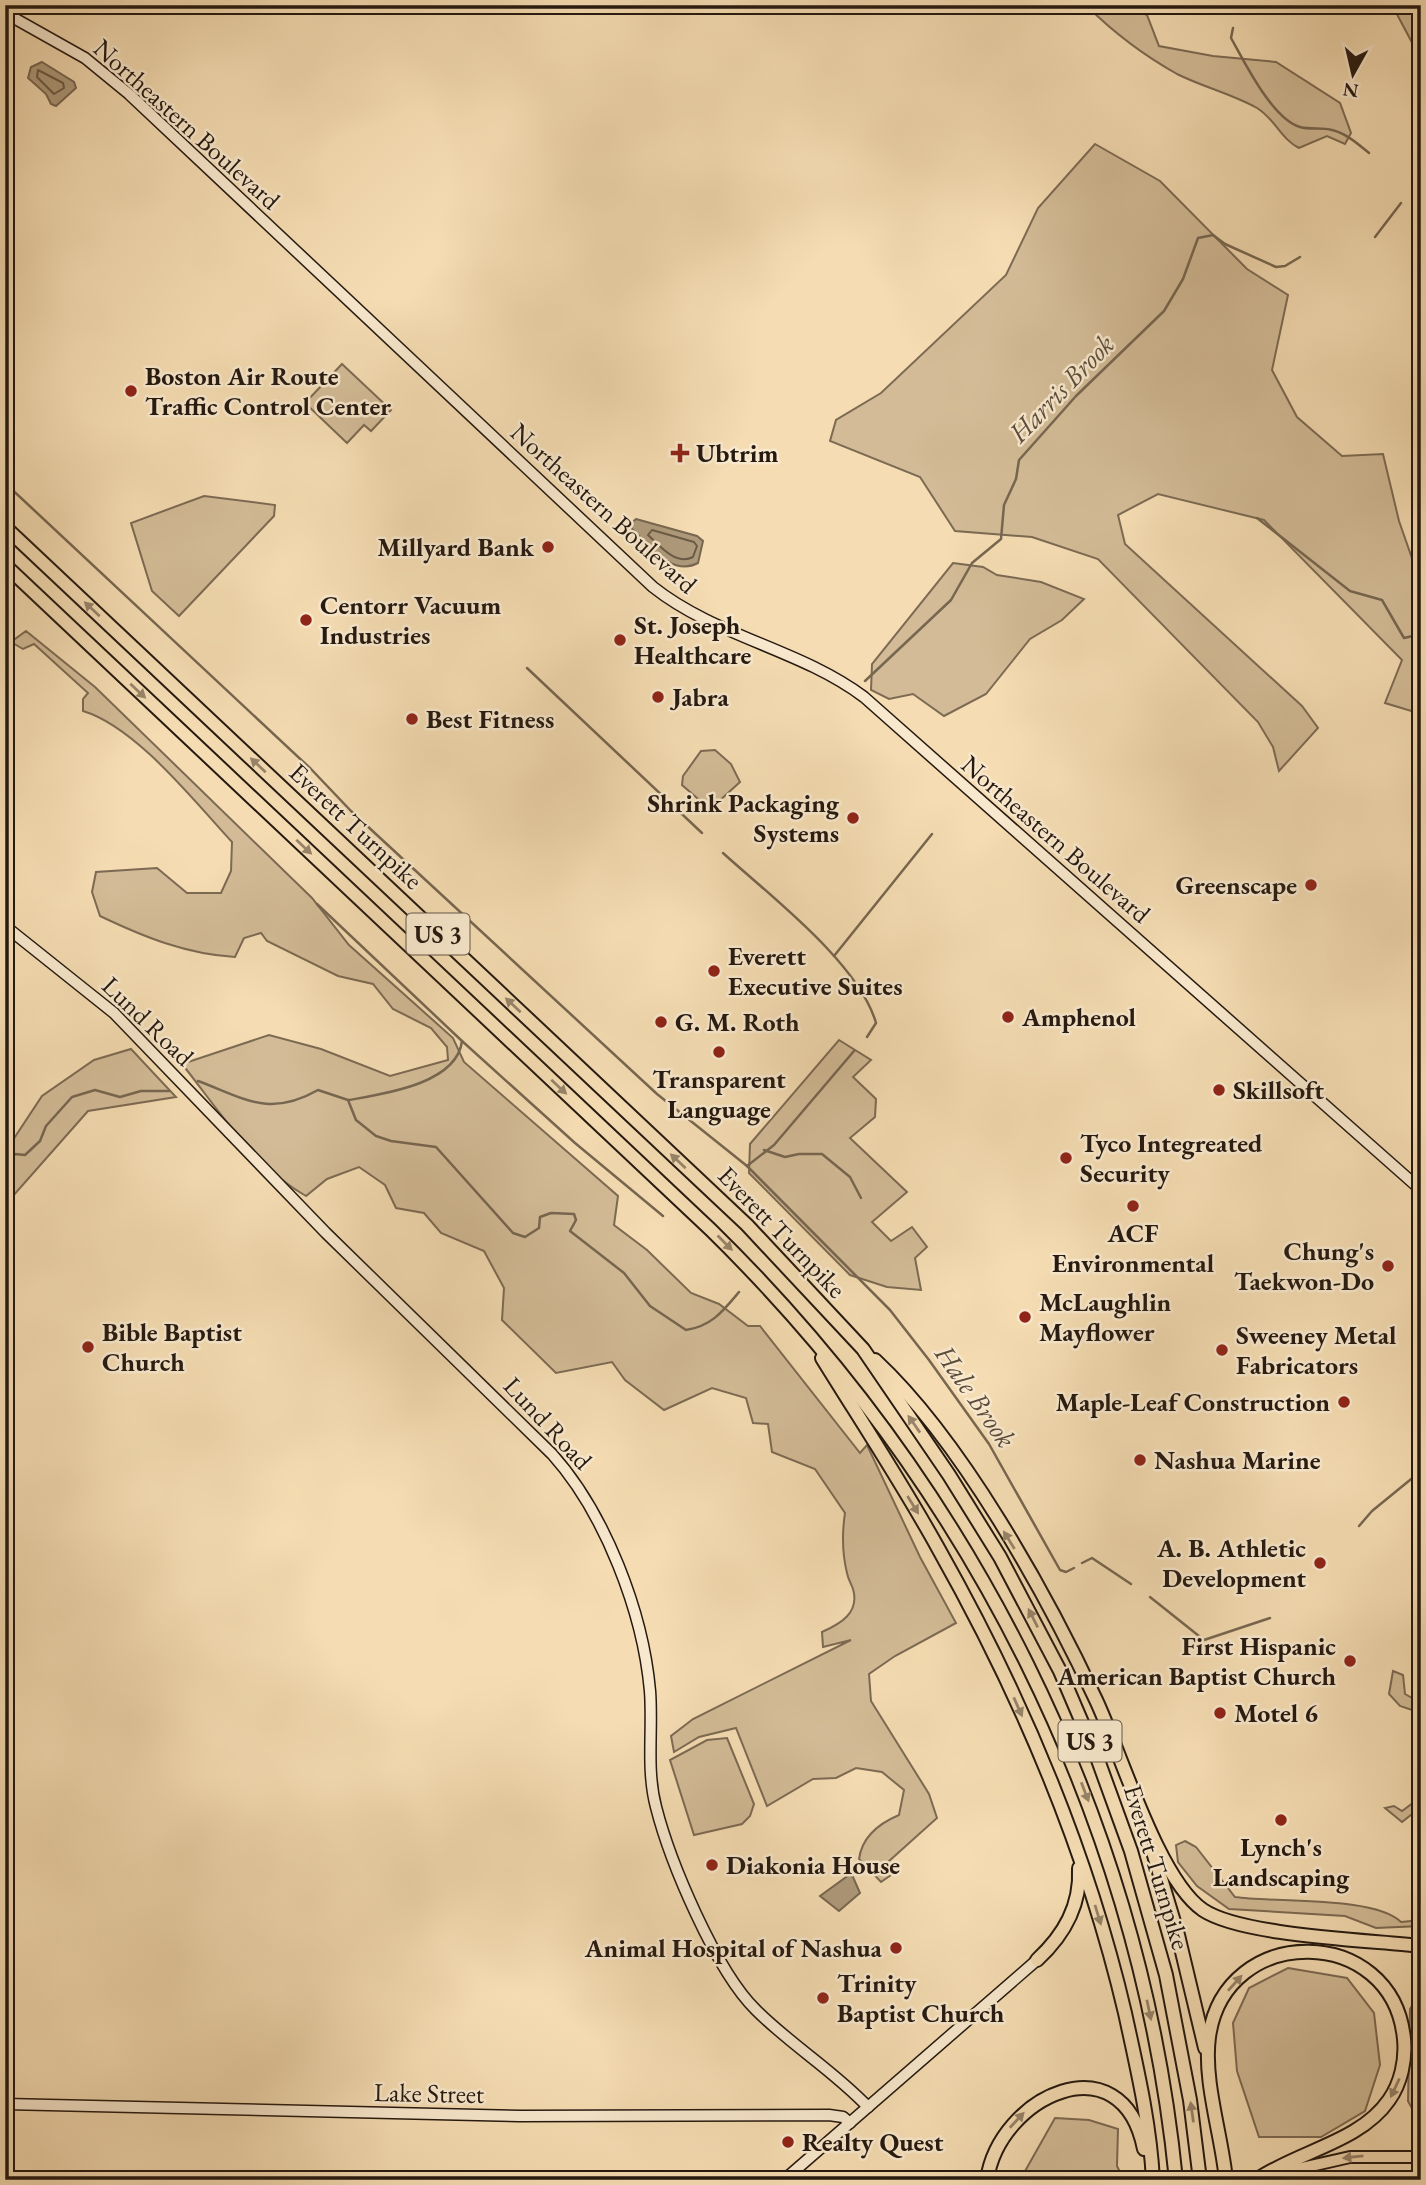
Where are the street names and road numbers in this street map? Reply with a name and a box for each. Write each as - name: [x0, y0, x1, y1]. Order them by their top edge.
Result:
- street label: Northeastern Boulevard: [86, 31, 288, 217]
- street label: Northeastern Boulevard: [503, 415, 705, 601]
- street label: Northeastern Boulevard: [954, 747, 1158, 931]
- street label: Everett Turnpike: [282, 755, 430, 897]
- road number: US 3: [406, 914, 470, 954]
- street label: Lund Road: [95, 969, 202, 1074]
- street label: Everett Turnpike: [710, 1159, 854, 1305]
- street label: Lund Road: [496, 1369, 600, 1477]
- road number: US 3: [1058, 1721, 1122, 1762]
- street label: Everett Turnpike: [1116, 1780, 1198, 1954]
- street label: Lake Street: [374, 2075, 484, 2111]

